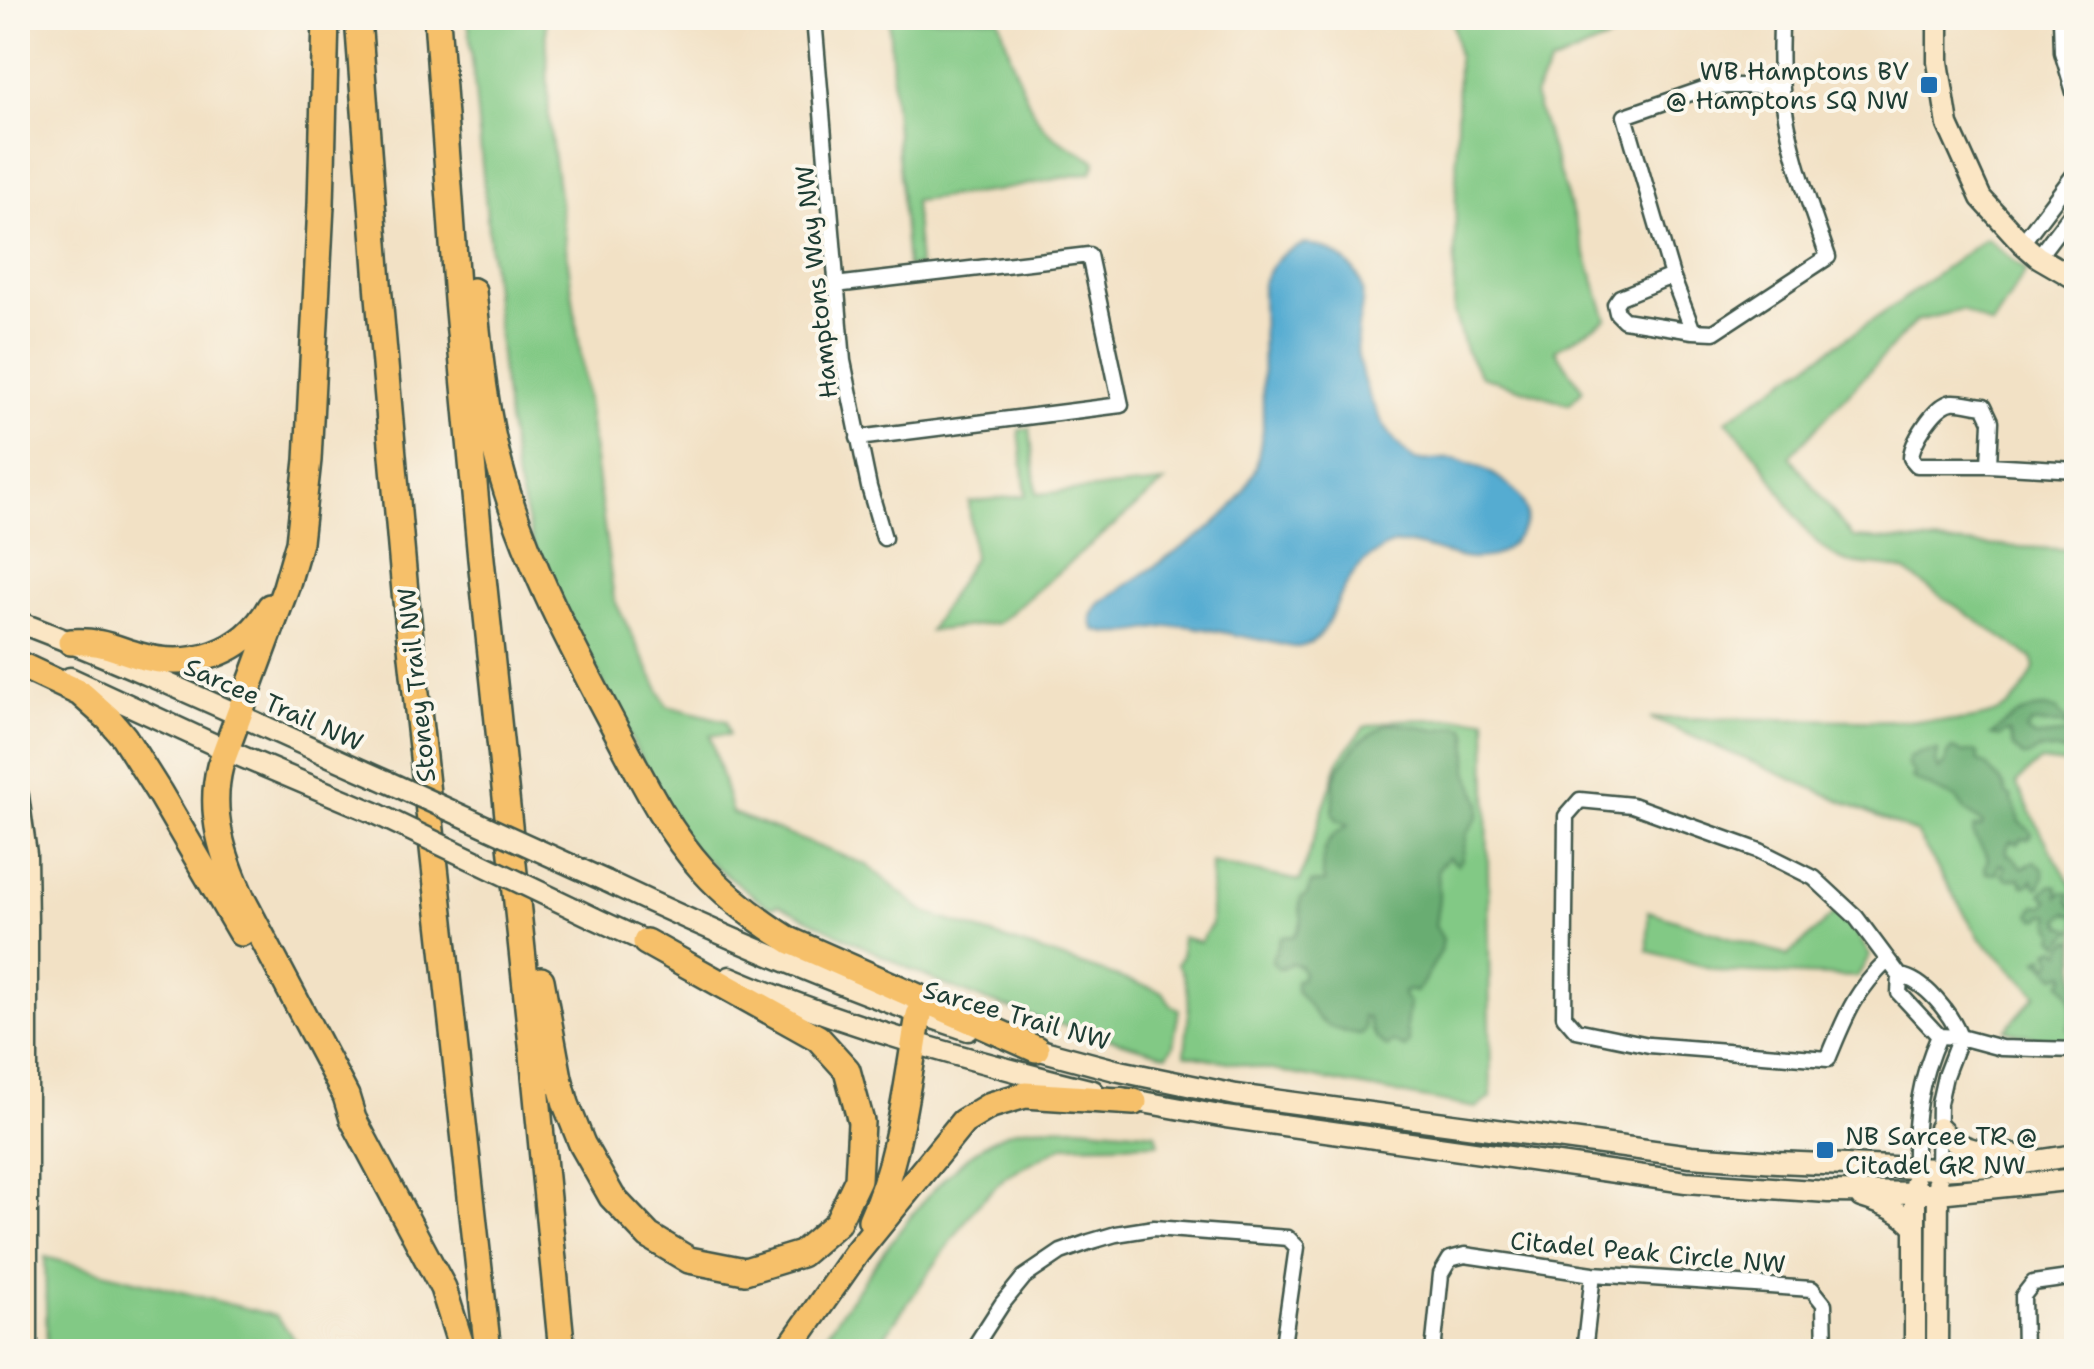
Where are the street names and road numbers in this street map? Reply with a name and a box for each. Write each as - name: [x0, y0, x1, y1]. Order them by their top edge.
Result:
- street label: Hamptons Way NW: [787, 164, 845, 400]
- street label: Stoney Trail NW: [389, 586, 443, 784]
- street label: Sarcee Trail NW: [179, 649, 369, 759]
- street label: Sarcee Trail NW: [920, 972, 1114, 1058]
- street label: Citadel Peak Circle NW: [1509, 1223, 1787, 1281]

